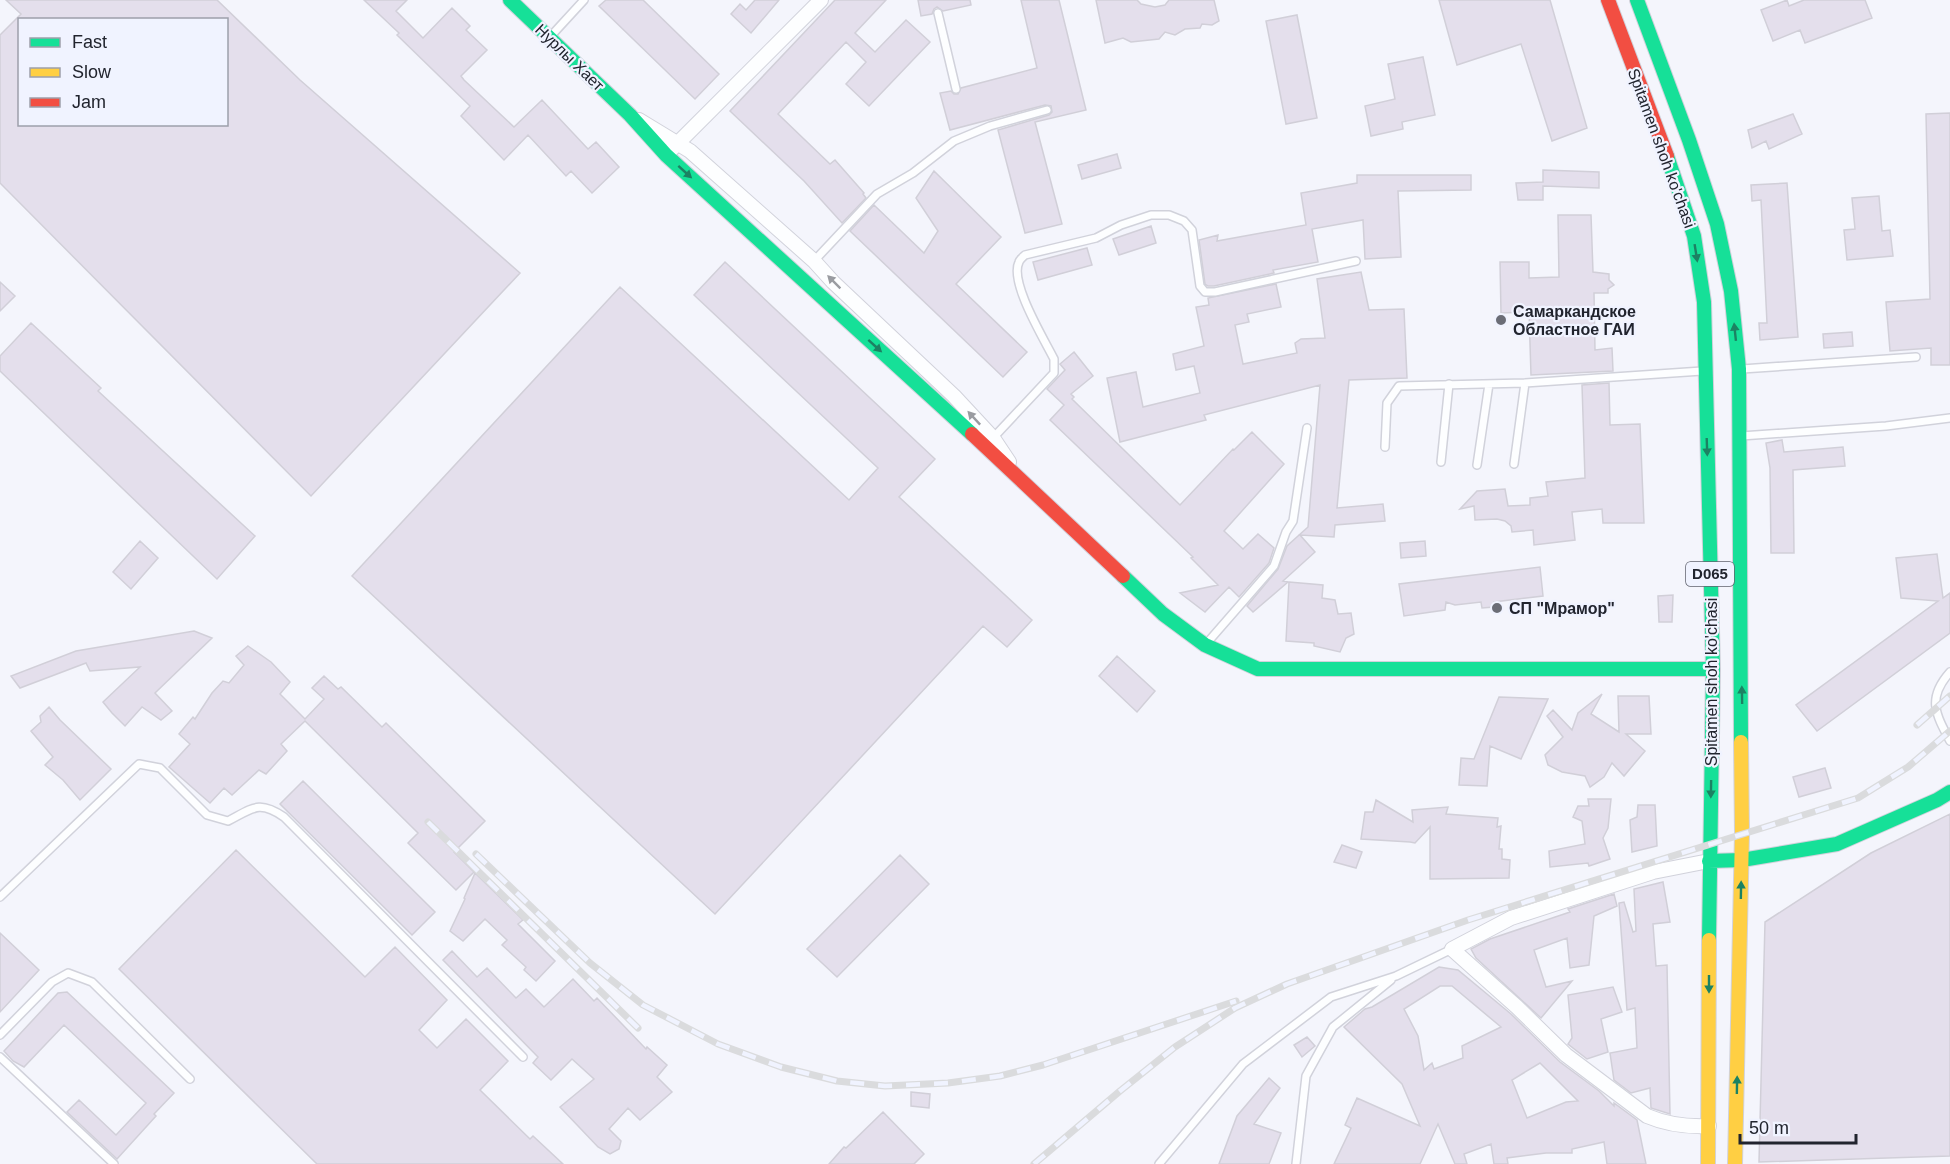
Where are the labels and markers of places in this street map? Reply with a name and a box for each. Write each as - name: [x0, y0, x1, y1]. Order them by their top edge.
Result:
- place label: Самаркандское Областное ГАИ: [1513, 303, 1636, 338]
- marker: Самаркандское Областное ГАИ: [1494, 313, 1508, 327]
- place label: СП "Мрамор": [1509, 600, 1615, 617]
- marker: СП "Мрамор": [1490, 601, 1504, 615]

